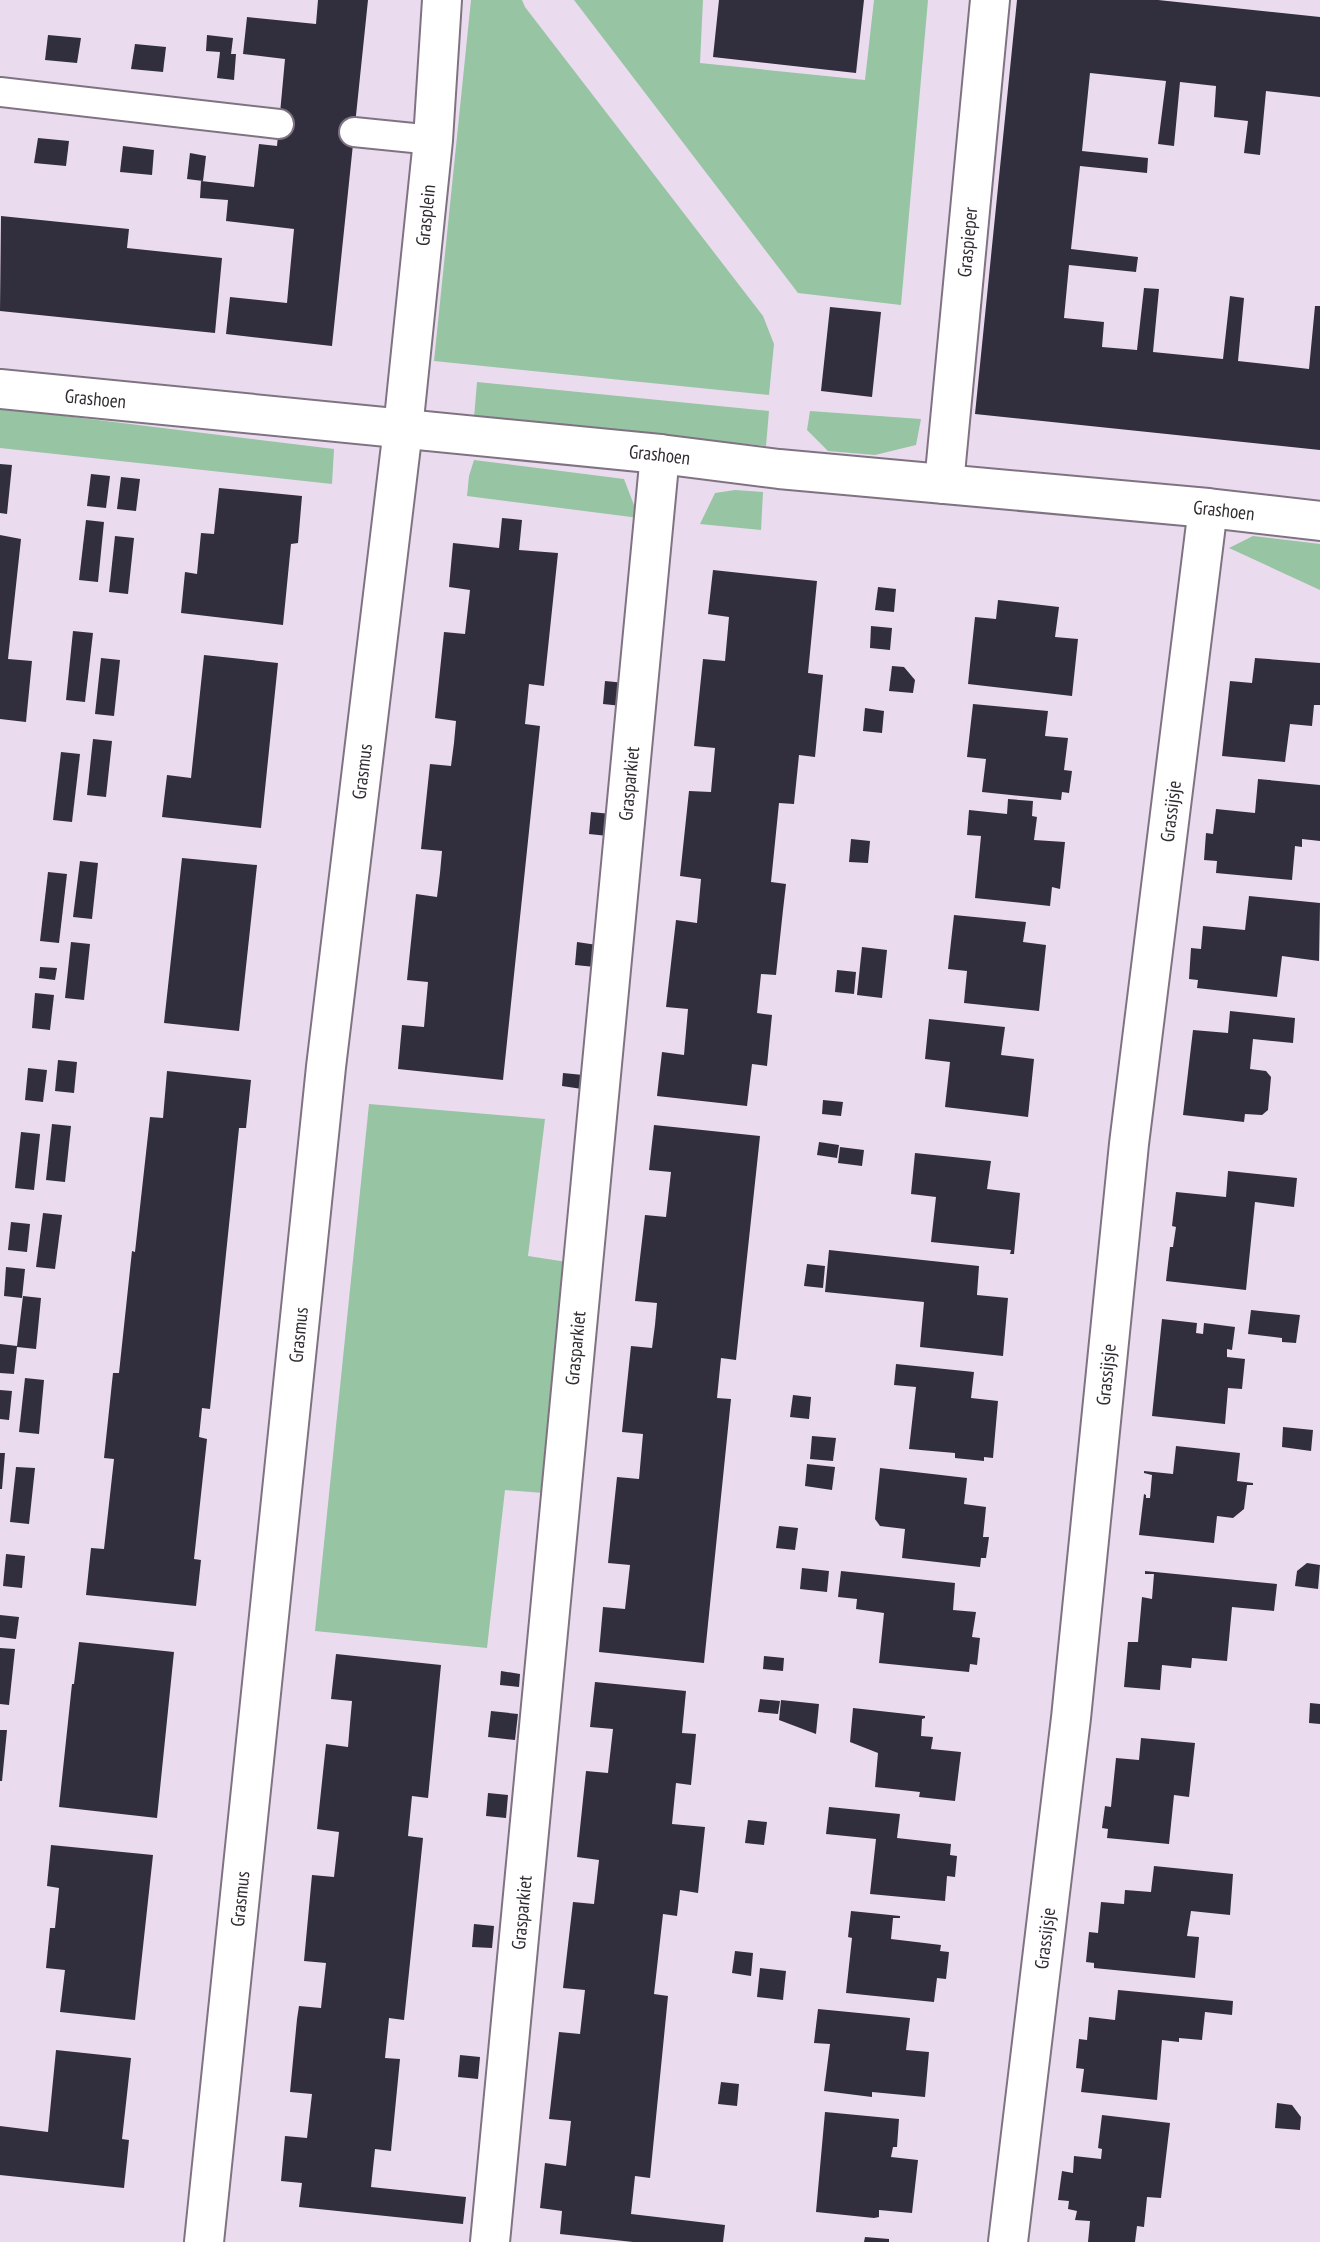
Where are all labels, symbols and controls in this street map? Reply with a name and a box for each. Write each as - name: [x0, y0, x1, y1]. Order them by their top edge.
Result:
- street label: Grasplein: [410, 183, 440, 247]
- street label: Graspieper: [952, 205, 982, 278]
- street label: Grashoen: [64, 383, 127, 413]
- street label: Grashoen: [628, 439, 692, 470]
- street label: Grashoen: [1192, 495, 1256, 525]
- street label: Grasmus: [346, 742, 377, 801]
- street label: Grasparkiet: [613, 745, 644, 822]
- street label: Grassijsje: [1155, 779, 1186, 843]
- street label: Grasmus: [283, 1306, 313, 1364]
- street label: Grasparkiet: [560, 1309, 591, 1386]
- street label: Grassijsje: [1091, 1342, 1121, 1406]
- street label: Grasmus: [225, 1870, 254, 1928]
- street label: Grasparkiet: [506, 1874, 537, 1951]
- street label: Grassijsje: [1029, 1906, 1060, 1970]

